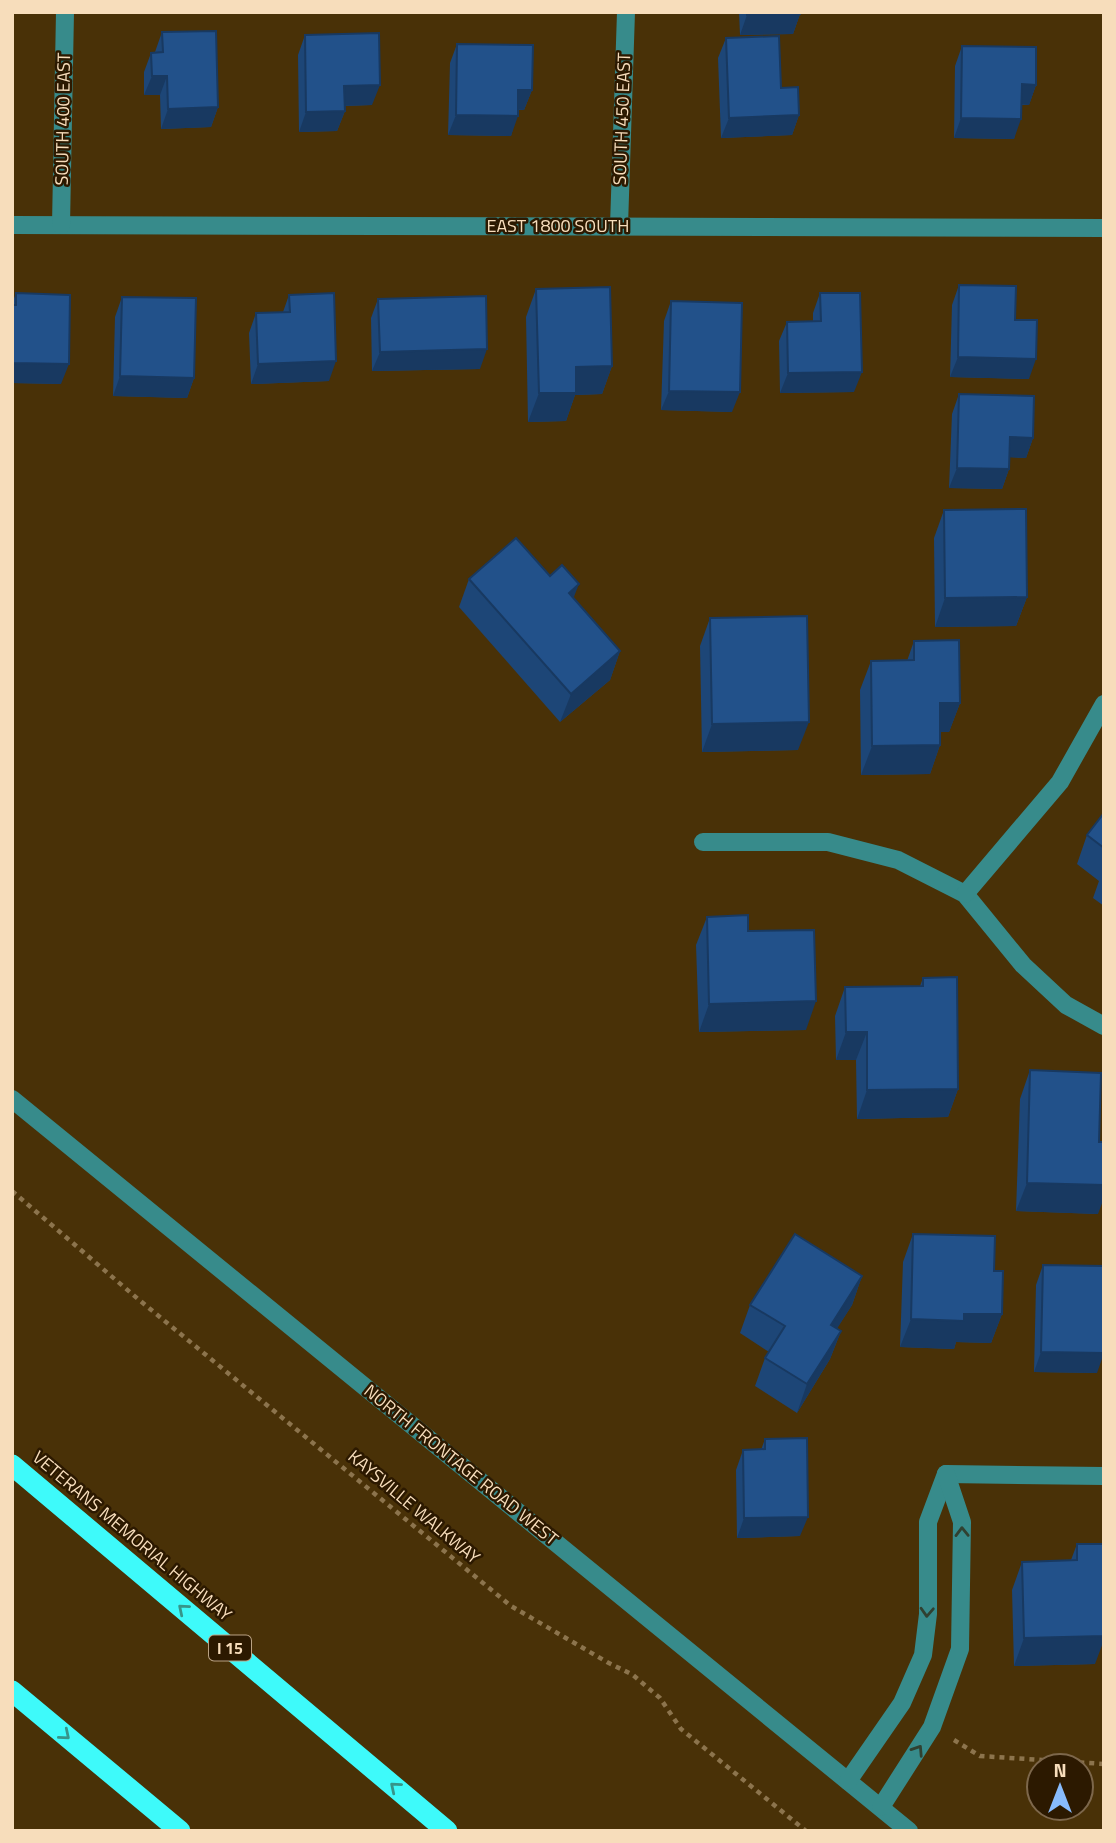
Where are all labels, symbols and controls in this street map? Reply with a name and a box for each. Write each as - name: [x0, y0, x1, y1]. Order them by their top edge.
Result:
- street label: SOUTH 400 EAST: [48, 52, 77, 186]
- street label: SOUTH 450 EAST: [606, 52, 637, 186]
- street label: EAST 1800 SOUTH: [487, 212, 629, 239]
- street label: NORTH FRONTAGE ROAD WEST: [358, 1378, 565, 1552]
- street label: KAYSVILLE WALKWAY: [342, 1443, 487, 1570]
- street label: VETERANS MEMORIAL HIGHWAY: [27, 1444, 238, 1628]
- one-way arrow: [954, 1526, 969, 1537]
- one-way arrow: [179, 1605, 192, 1617]
- one-way arrow: [920, 1607, 935, 1618]
- road number: I 15: [209, 1636, 251, 1660]
- one-way arrow: [56, 1727, 69, 1739]
- one-way arrow: [909, 1745, 922, 1758]
- north arrow: [1025, 1752, 1095, 1822]
- text: N: [1053, 1755, 1067, 1784]
- one-way arrow: [390, 1783, 403, 1795]

